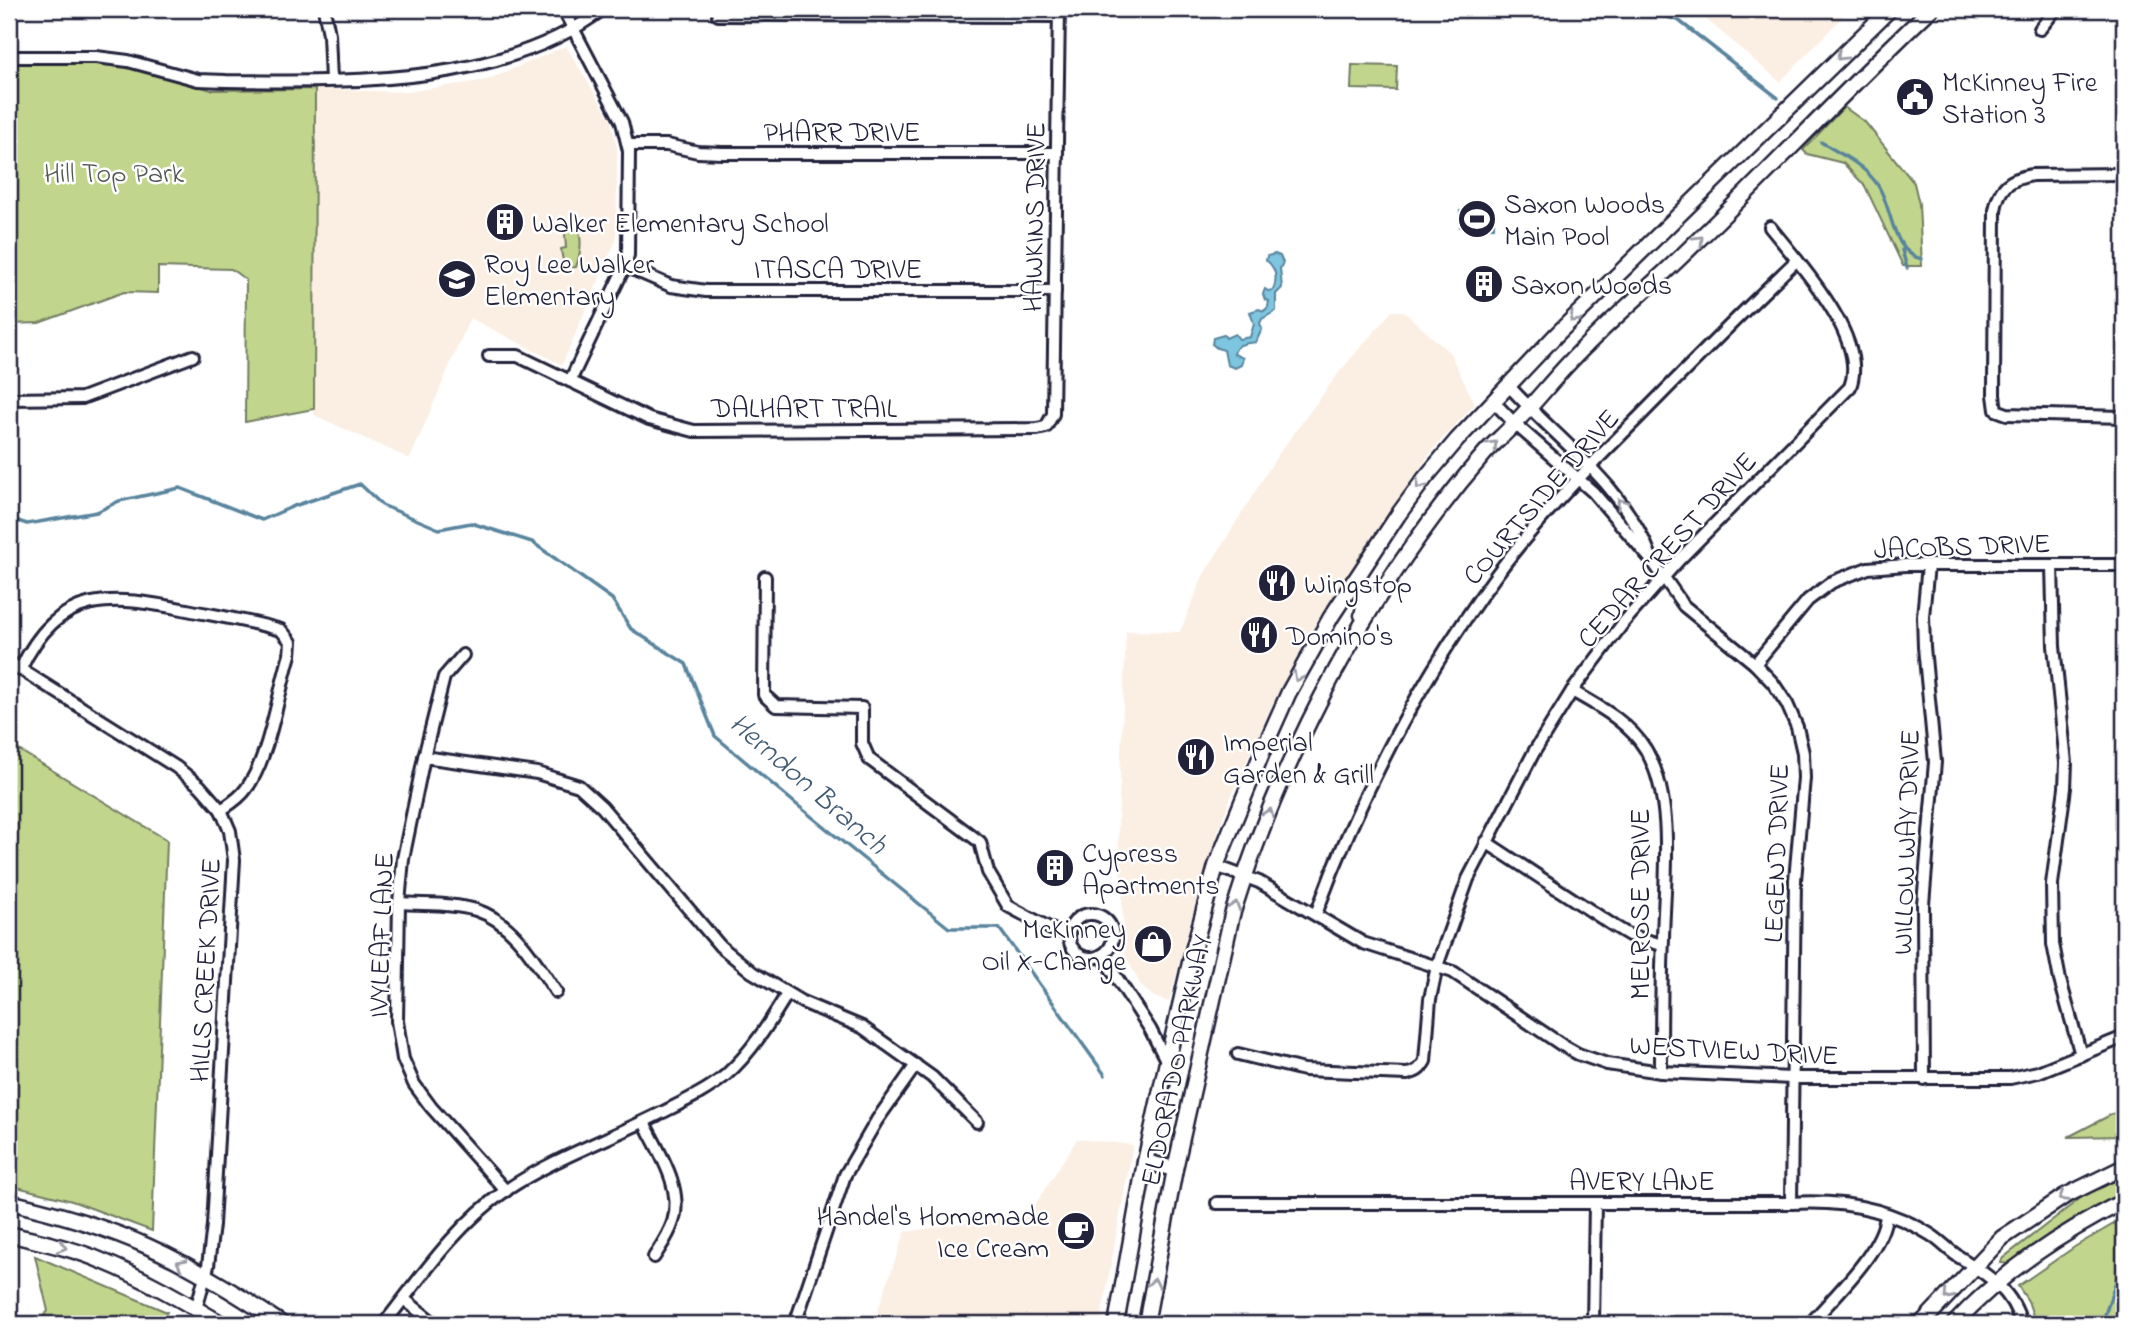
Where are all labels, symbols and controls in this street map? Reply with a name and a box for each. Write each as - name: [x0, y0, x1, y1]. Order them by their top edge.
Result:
- one-way arrow: [1837, 48, 1850, 61]
- place label: McKinney Fire Station 3: [1942, 64, 2098, 137]
- public building icon: McKinney Fire Station 3: [1894, 76, 1936, 118]
- street label: PHARR DRIVE: [763, 114, 921, 155]
- street label: HAWKINS DRIVE: [1014, 122, 1059, 313]
- park label: Hill Top Park: [44, 155, 185, 196]
- place label: Saxon Woods Main Pool: [1504, 186, 1665, 259]
- sports icon: Saxon Woods Main Pool: [1456, 198, 1498, 240]
- building icon: Walker Elementary School: [484, 201, 526, 243]
- place label: Walker Elementary School: [532, 205, 829, 246]
- one-way arrow: [1691, 236, 1703, 248]
- place label: Roy Lee Walker Elementary: [484, 246, 654, 319]
- street label: ITASCA DRIVE: [754, 251, 922, 292]
- school or university icon: Roy Lee Walker Elementary: [436, 258, 478, 300]
- building icon: Saxon Woods: [1463, 263, 1505, 305]
- place label: Saxon Woods: [1511, 267, 1672, 308]
- one-way arrow: [1569, 310, 1582, 323]
- street label: DALHART TRAIL: [710, 390, 898, 431]
- street label: COURTSIDE DRIVE: [1454, 401, 1631, 596]
- one-way arrow: [1485, 440, 1498, 453]
- street label: CEDAR CREST DRIVE: [1569, 444, 1768, 659]
- one-way arrow: [1416, 478, 1428, 490]
- one-way arrow: [1617, 498, 1629, 510]
- street label: JACOBS DRIVE: [1873, 525, 2051, 572]
- restaurant icon: Wingstop: [1256, 562, 1298, 604]
- place label: Wingstop: [1304, 566, 1412, 607]
- restaurant icon: Domino's: [1238, 614, 1280, 656]
- place label: Domino's: [1285, 618, 1393, 659]
- one-way arrow: [1292, 670, 1306, 682]
- water label: Herndon Branch: [718, 704, 897, 867]
- place label: Imperial Garden & Grill: [1223, 724, 1374, 797]
- street label: WILLOW WAY DRIVE: [1884, 728, 1933, 956]
- restaurant icon: Imperial Garden & Grill: [1175, 736, 1217, 778]
- street label: LEGEND DRIVE: [1755, 763, 1802, 943]
- one-way arrow: [1261, 807, 1275, 819]
- street label: MELROSE DRIVE: [1622, 808, 1663, 1000]
- place label: Cypress Apartments: [1082, 835, 1219, 908]
- building icon: Cypress Apartments: [1034, 847, 1076, 889]
- street label: IVYLEAF LANE: [360, 852, 407, 1019]
- street label: HILLS CREEK DRIVE: [181, 857, 234, 1084]
- one-way arrow: [1226, 900, 1241, 912]
- place label: McKinney Oil X-Change: [981, 911, 1126, 984]
- shop icon: McKinney Oil X-Change: [1132, 923, 1174, 965]
- street label: ELDORADO PARKWAY: [1132, 931, 1225, 1190]
- street label: WESTVIEW DRIVE: [1628, 1027, 1839, 1078]
- street label: AVERY LANE: [1569, 1163, 1715, 1204]
- one-way arrow: [2058, 1189, 2071, 1202]
- place label: Handel's Homemade Ice Cream: [816, 1198, 1049, 1271]
- cafe icon: Handel's Homemade Ice Cream: [1055, 1210, 1097, 1252]
- one-way arrow: [55, 1239, 67, 1253]
- one-way arrow: [176, 1259, 188, 1272]
- one-way arrow: [1146, 1277, 1161, 1289]
- one-way arrow: [1944, 1286, 1956, 1299]

